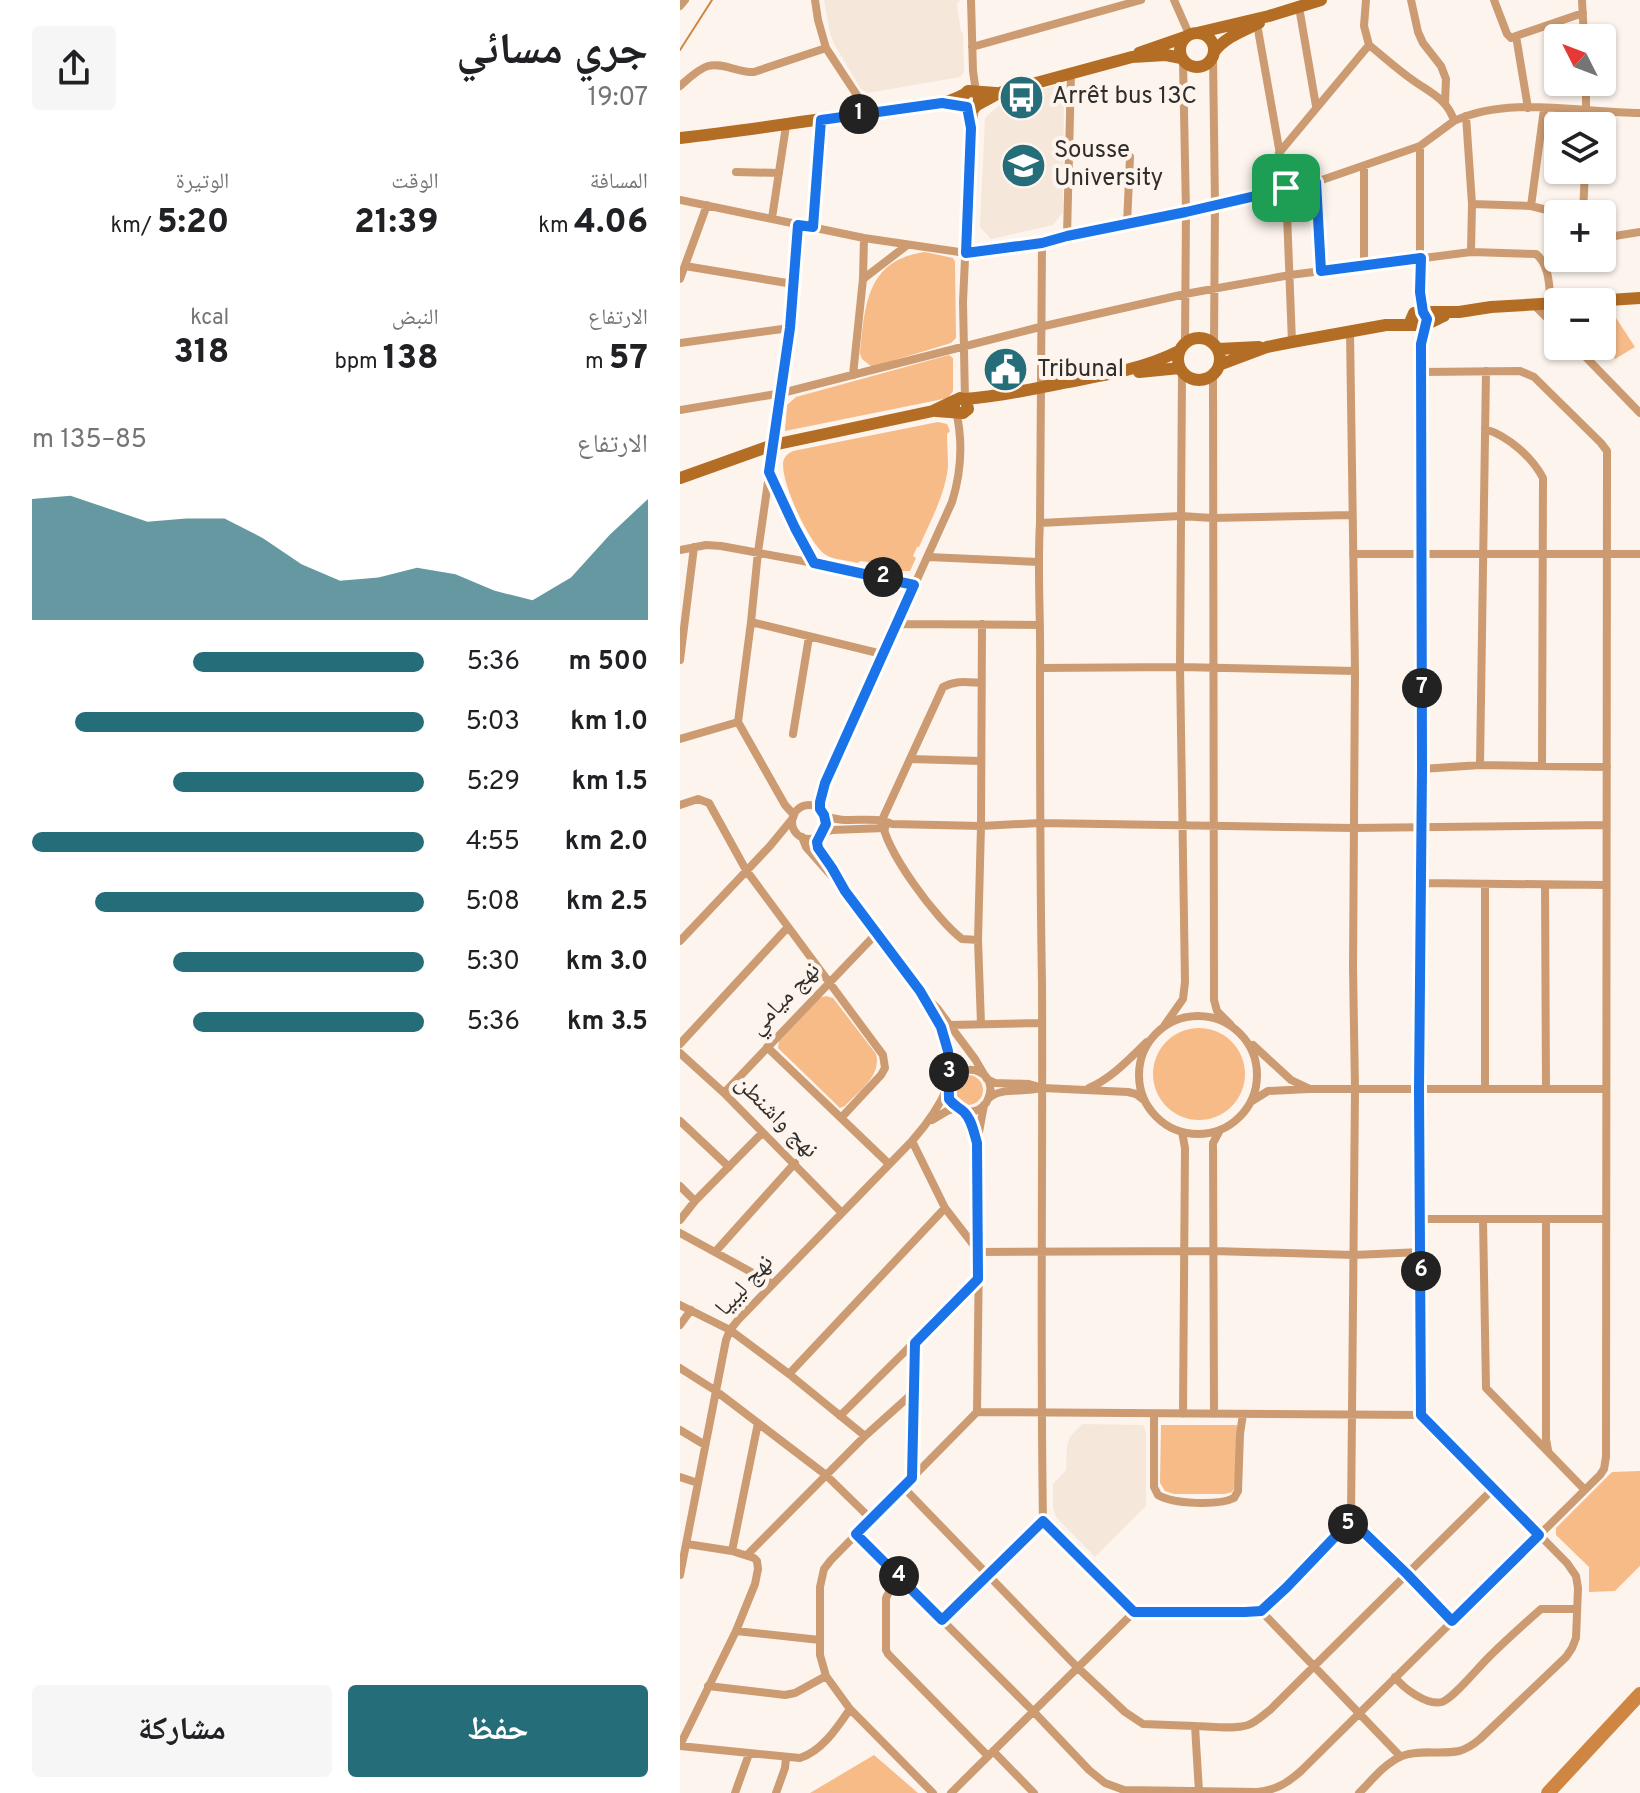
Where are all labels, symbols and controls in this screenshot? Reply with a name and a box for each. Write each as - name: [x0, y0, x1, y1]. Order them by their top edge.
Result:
- text: جري مسائي: [456, 24, 648, 80]
- north arrow: [1544, 24, 1616, 96]
- map controls: [1544, 24, 1616, 360]
- button: share: [32, 26, 116, 110]
- bus stop icon: Arrêt bus 13C: [997, 73, 1045, 121]
- text: 19:07: [587, 82, 648, 115]
- place label: Arrêt bus 13C: [1052, 82, 1197, 112]
- pin: 1: [839, 94, 879, 134]
- text: 1: [855, 100, 863, 127]
- button: layers: [1544, 112, 1616, 184]
- place label: Sousse University: [1054, 136, 1163, 194]
- school or university icon: Sousse University: [999, 141, 1047, 189]
- pin: [1252, 154, 1320, 222]
- icon: arrive: [1264, 166, 1308, 210]
- text: الوتيرة: [176, 169, 229, 196]
- text: الوقت: [391, 169, 439, 196]
- text: المسافة: [590, 169, 648, 196]
- button: +: [1544, 200, 1616, 272]
- text: 5:20: [157, 202, 229, 245]
- text: 21:39: [354, 202, 439, 245]
- text: 4.06: [574, 202, 648, 245]
- text: /km: [110, 213, 157, 240]
- text: km: [538, 213, 574, 240]
- button: −: [1544, 288, 1616, 360]
- text: kcal: [190, 305, 229, 332]
- text: النبض: [392, 305, 439, 332]
- text: الارتفاع: [588, 305, 648, 332]
- text: 318: [174, 332, 229, 375]
- text: 138: [383, 338, 439, 381]
- text: 57: [609, 338, 648, 381]
- public building icon: Tribunal: [982, 346, 1030, 394]
- text: bpm: [334, 349, 383, 376]
- text: m: [585, 349, 609, 376]
- place label: Tribunal: [1037, 355, 1124, 385]
- text: 85–135 m: [32, 424, 147, 457]
- text: الارتفاع: [577, 429, 648, 462]
- pin: 2: [863, 557, 903, 597]
- text: 2: [876, 563, 890, 590]
- text: 5:36: [467, 646, 520, 679]
- text: 500 m: [569, 646, 648, 679]
- pin: 7: [1402, 668, 1442, 708]
- text: 7: [1416, 674, 1428, 701]
- text: 5:03: [466, 706, 520, 739]
- text: 1.0 km: [570, 706, 648, 739]
- text: 5:29: [467, 766, 520, 799]
- text: 1.5 km: [571, 766, 648, 799]
- text: 4:55: [466, 826, 520, 859]
- text: 2.0 km: [565, 826, 648, 859]
- text: 5:08: [465, 886, 520, 919]
- text: 2.5 km: [566, 886, 648, 919]
- text: 5:30: [466, 946, 520, 979]
- text: 3.0 km: [566, 946, 648, 979]
- street label: نهج ميامي: [743, 956, 829, 1043]
- text: 5:36: [467, 1006, 520, 1039]
- text: 3.5 km: [567, 1006, 648, 1039]
- pin: 3: [929, 1052, 969, 1092]
- text: 3: [942, 1058, 956, 1085]
- street label: نهج واشنطن: [728, 1069, 824, 1165]
- street label: نهج ليبيا: [709, 1249, 781, 1323]
- pin: 6: [1401, 1251, 1441, 1291]
- text: 6: [1414, 1257, 1428, 1284]
- pin: 5: [1328, 1504, 1368, 1544]
- text: 5: [1341, 1510, 1355, 1537]
- pin: 4: [879, 1556, 919, 1596]
- text: 4: [892, 1562, 906, 1589]
- button: مشاركة: [32, 1685, 332, 1777]
- button: حفظ: [348, 1685, 648, 1777]

